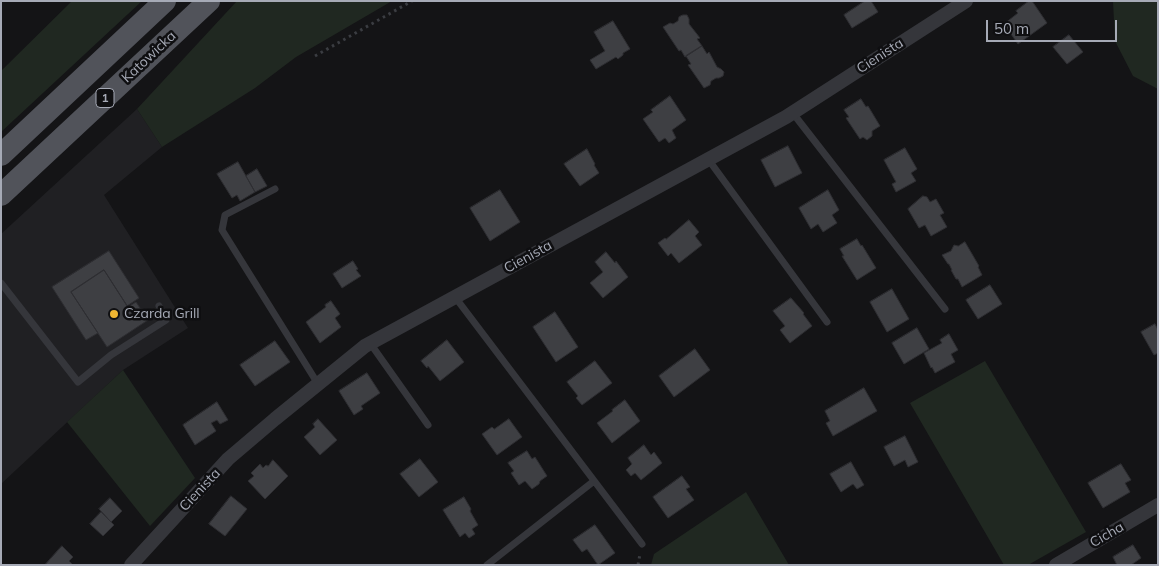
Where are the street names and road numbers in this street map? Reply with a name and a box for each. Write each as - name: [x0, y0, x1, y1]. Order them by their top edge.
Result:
- street label: Katowicka: [118, 28, 180, 86]
- street label: Cienista: [854, 35, 906, 77]
- road number: 1: [96, 89, 114, 108]
- street label: Cienista: [501, 237, 555, 277]
- street label: Cienista: [176, 465, 224, 515]
- street label: Cicha: [1087, 519, 1127, 551]

